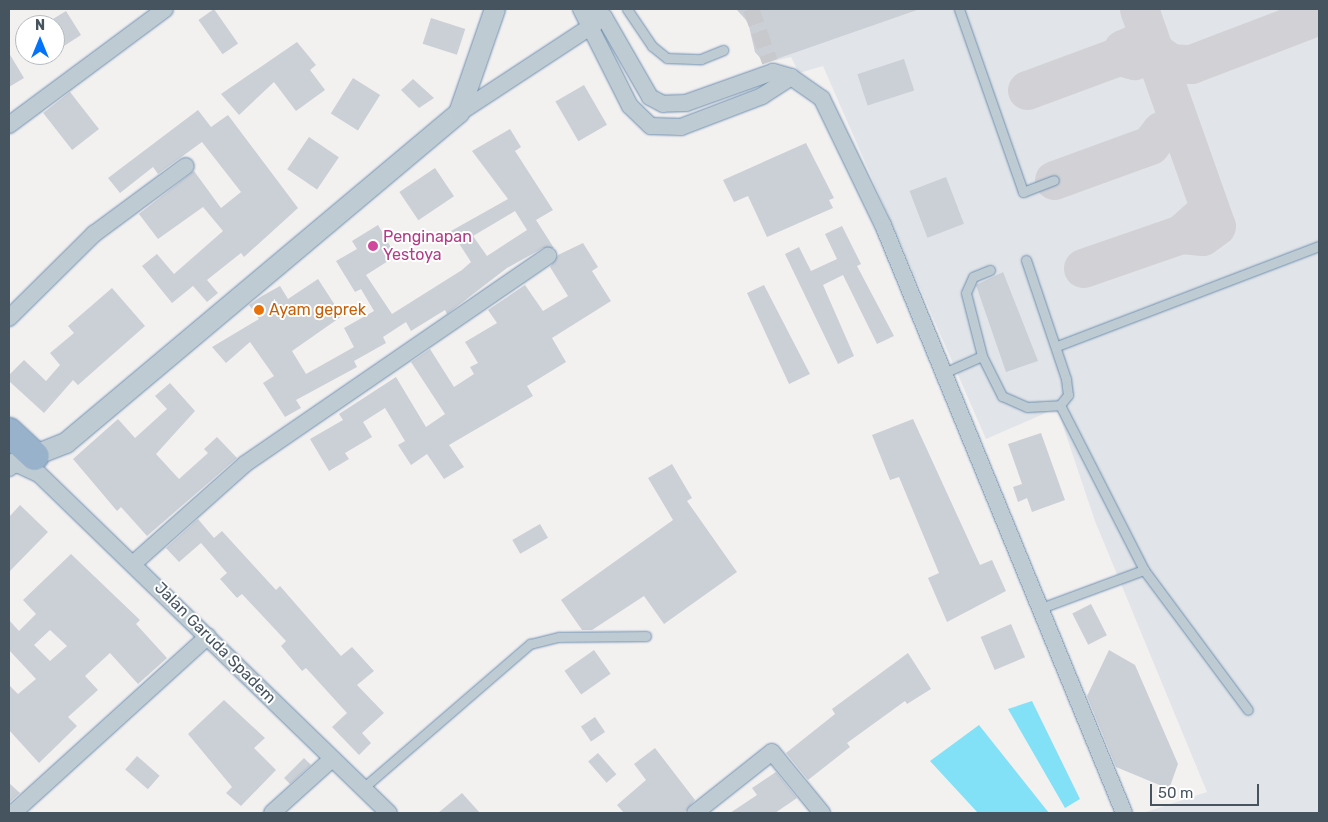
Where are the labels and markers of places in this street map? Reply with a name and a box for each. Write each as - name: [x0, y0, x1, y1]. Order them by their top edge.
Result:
- place label: Penginapan Yestoya: [383, 227, 472, 265]
- marker: Penginapan Yestoya: [367, 240, 379, 252]
- place label: Ayam geprek: [269, 300, 366, 320]
- marker: Ayam geprek: [253, 304, 265, 316]

